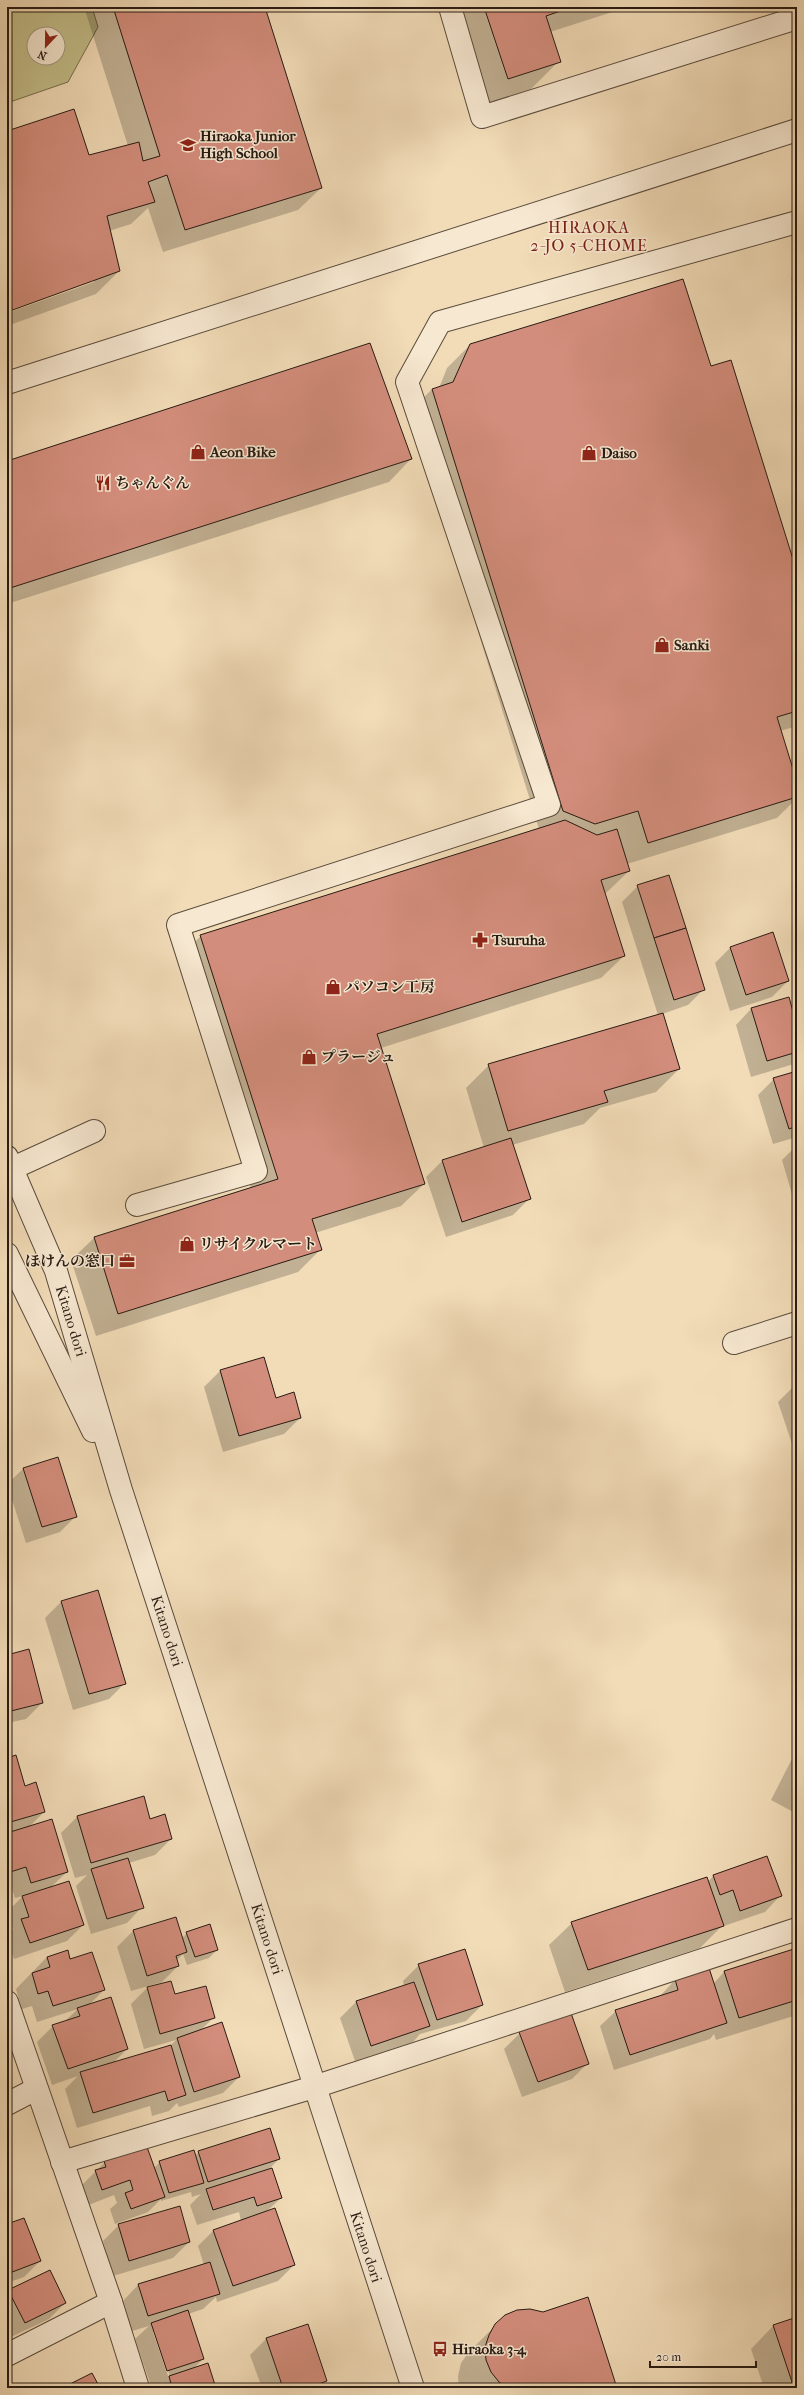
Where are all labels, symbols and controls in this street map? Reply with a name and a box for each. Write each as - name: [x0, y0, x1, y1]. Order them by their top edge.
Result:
- north arrow: [26, 26, 66, 66]
- text: N: [36, 47, 49, 62]
- place label: Hiraoka Junior High School: [200, 127, 296, 162]
- school or university icon: Hiraoka Junior High School: [179, 136, 197, 154]
- district label: HIRAOKA 2-JO 5-CHOME: [530, 218, 648, 255]
- shop icon: Aeon Bike: [189, 443, 207, 461]
- place label: Aeon Bike: [209, 443, 276, 461]
- shop icon: Daiso: [580, 444, 598, 462]
- place label: Daiso: [601, 444, 637, 462]
- restaurant icon: ちゃんぐん: [94, 474, 112, 492]
- place label: ちゃんぐん: [115, 474, 190, 492]
- shop icon: Sanki: [653, 636, 671, 654]
- place label: Sanki: [674, 636, 710, 654]
- pharmacy icon: Tsuruha: [471, 931, 489, 949]
- place label: Tsuruha: [491, 931, 546, 949]
- shop icon: パソコン工房: [324, 978, 342, 996]
- place label: パソコン工房: [345, 978, 435, 996]
- shop icon: プラージュ: [300, 1048, 318, 1066]
- place label: プラージュ: [321, 1048, 395, 1066]
- shop icon: リサイクルマート: [178, 1235, 196, 1253]
- place label: リサイクルマート: [199, 1235, 317, 1253]
- place label: ほけんの窓口: [25, 1252, 115, 1270]
- office icon: ほけんの窓口: [118, 1252, 136, 1270]
- street label: Kitano dori: [52, 1283, 91, 1359]
- street label: Kitano dori: [147, 1593, 187, 1669]
- street label: Kitano dori: [247, 1901, 287, 1977]
- street label: Kitano dori: [346, 2209, 386, 2285]
- bus stop icon: Hiraoka 3-4: [431, 2340, 449, 2358]
- place label: Hiraoka 3-4: [452, 2340, 527, 2358]
- scale bar: [650, 2343, 756, 2369]
- text: 20 m: [656, 2350, 681, 2364]

